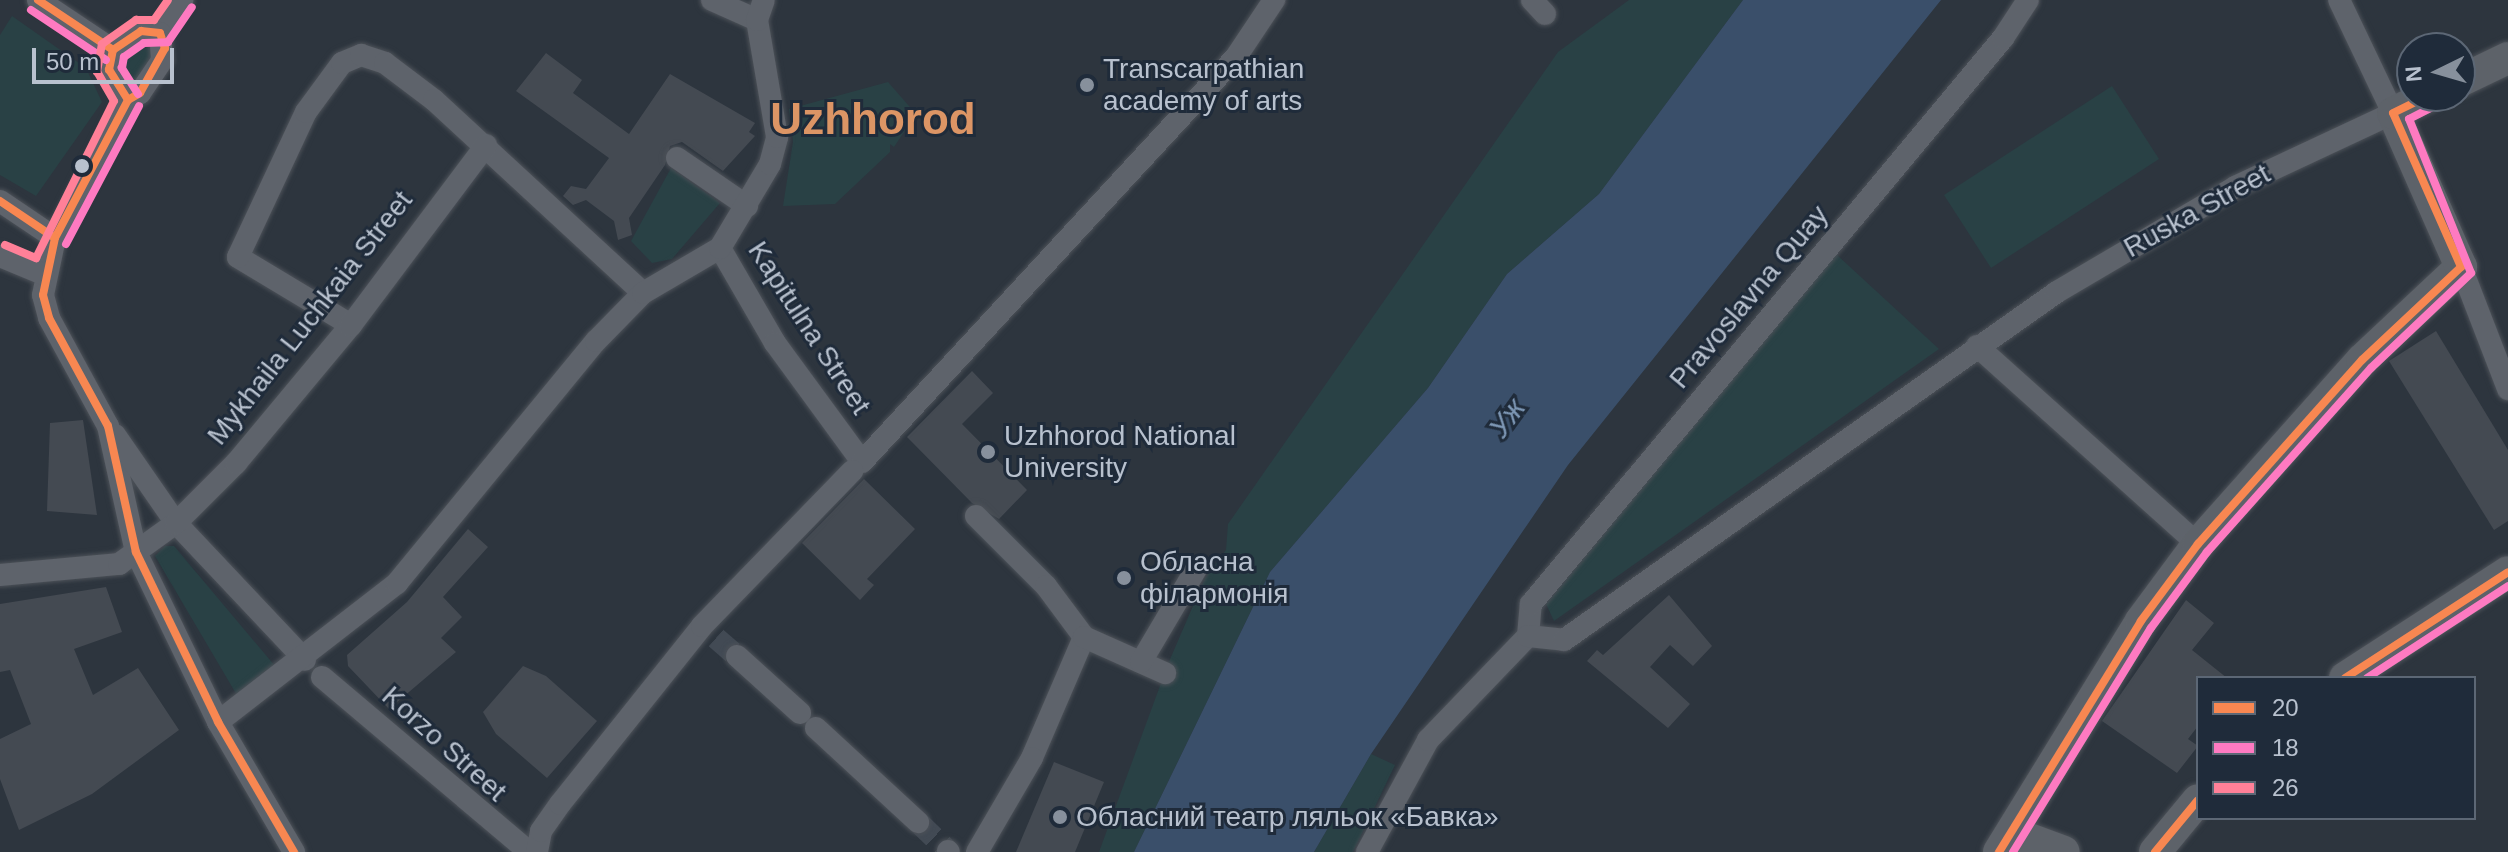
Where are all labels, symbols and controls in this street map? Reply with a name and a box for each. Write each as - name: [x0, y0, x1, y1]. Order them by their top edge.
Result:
- scale bar: [36, 32, 178, 82]
- north arrow: [2396, 32, 2476, 112]
- text: 50 m: [46, 48, 99, 75]
- place label: Transcarpathian academy of arts: [1103, 52, 1304, 118]
- text: N: [2400, 65, 2427, 83]
- marker: Transcarpathian academy of arts: [1078, 76, 1096, 94]
- district label: Uzhhorod: [770, 93, 976, 145]
- street label: Ruska Street: [2118, 157, 2276, 265]
- unlabelled marker: [74, 158, 90, 174]
- street label: Mykhaila Luchkaia Street: [200, 184, 420, 452]
- street label: Pravoslavna Quay: [1663, 199, 1835, 395]
- street label: Kapitulna Street: [741, 235, 877, 421]
- water label: Уж: [1481, 391, 1533, 445]
- place label: Uzhhorod National University: [1004, 419, 1236, 485]
- marker: Uzhhorod National University: [979, 443, 997, 461]
- place label: Обласна філармонія: [1140, 545, 1288, 611]
- marker: Обласна філармонія: [1115, 569, 1133, 587]
- legend: [2196, 676, 2476, 820]
- street label: Korzo Street: [375, 679, 513, 809]
- text: 20: [2272, 694, 2299, 721]
- text: 18: [2272, 734, 2299, 761]
- text: 26: [2272, 774, 2299, 801]
- place label: Обласний театр ляльок «Бавка»: [1076, 800, 1499, 834]
- marker: Обласний театр ляльок «Бавка»: [1051, 808, 1069, 826]

